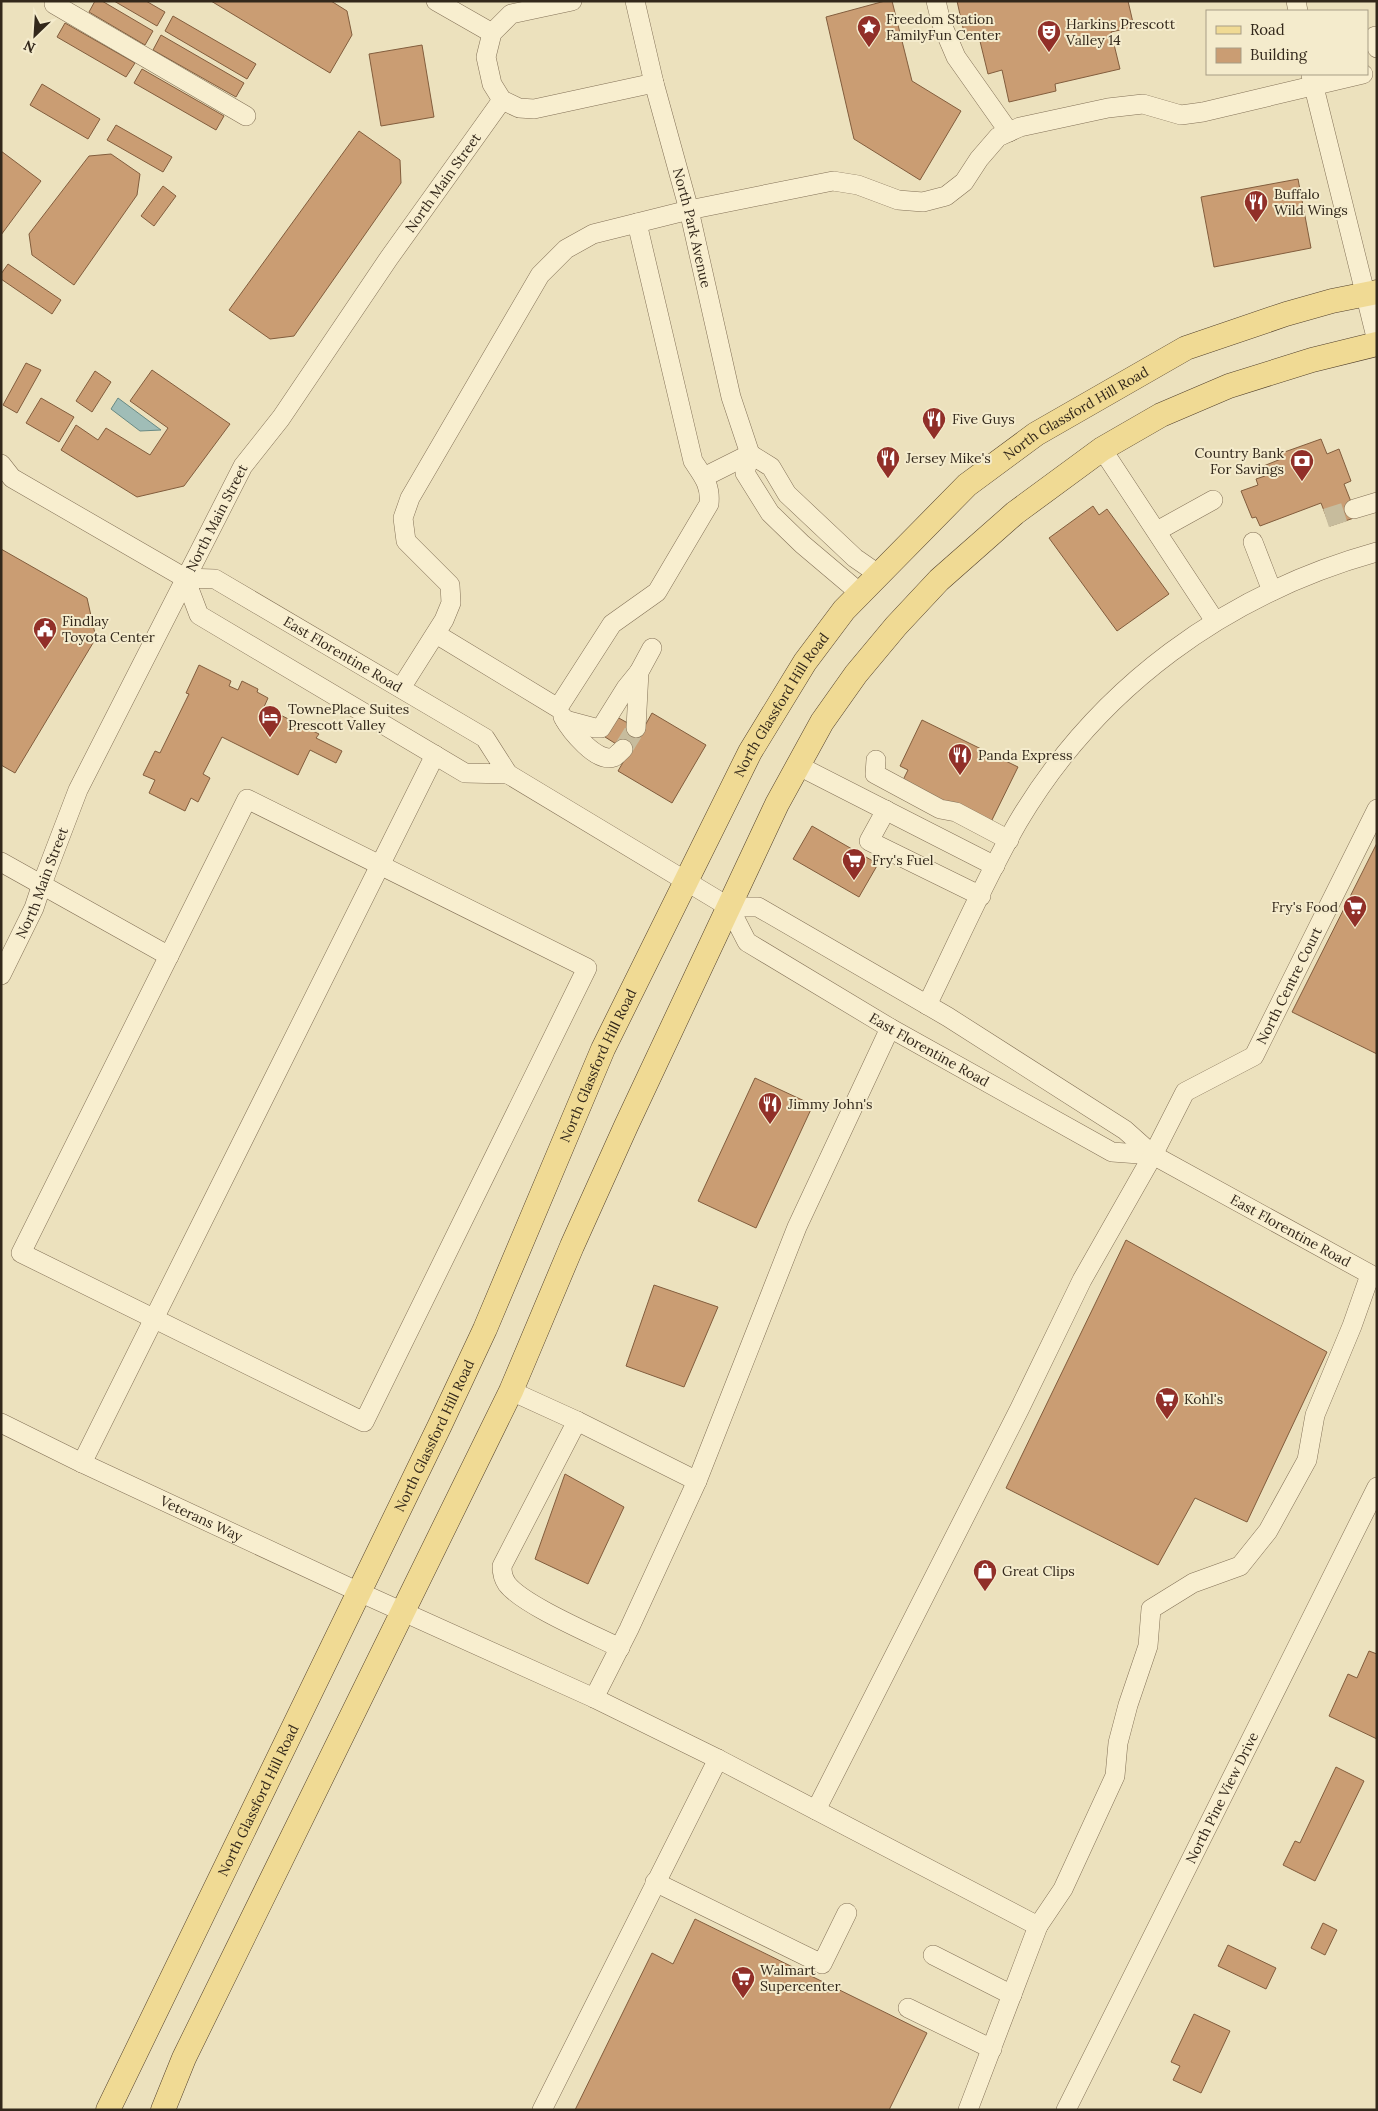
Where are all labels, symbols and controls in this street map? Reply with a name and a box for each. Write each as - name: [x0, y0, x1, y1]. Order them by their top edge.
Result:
- north arrow: [10, 10, 60, 60]
- place label: Freedom Station FamilyFun Center: [886, 10, 1001, 44]
- legend: [1206, 10, 1368, 75]
- place icon: Freedom Station FamilyFun Center: [856, 14, 882, 48]
- place label: Harkins Prescott Valley 14: [1065, 15, 1176, 49]
- theatre icon: Harkins Prescott Valley 14: [1036, 19, 1062, 53]
- text: Road: [1250, 20, 1285, 39]
- text: N: [21, 36, 38, 57]
- text: Building: [1250, 45, 1308, 64]
- street label: North Main Street: [401, 129, 485, 236]
- street label: North Park Avenue: [669, 166, 715, 290]
- place label: Buffalo Wild Wings: [1274, 185, 1348, 219]
- restaurant icon: Buffalo Wild Wings: [1243, 189, 1269, 223]
- street label: North Glassford Hill Road: [1000, 362, 1152, 464]
- restaurant icon: Five Guys: [921, 406, 947, 440]
- place label: Five Guys: [952, 410, 1015, 428]
- place label: Country Bank For Savings: [1195, 444, 1284, 478]
- restaurant icon: Jersey Mike's: [875, 445, 901, 479]
- bank icon: Country Bank For Savings: [1289, 448, 1315, 482]
- place label: Jersey Mike's: [905, 449, 991, 467]
- street label: North Main Street: [182, 461, 252, 575]
- place label: Findlay Toyota Center: [62, 612, 155, 646]
- street label: East Florentine Road: [280, 612, 406, 696]
- public building icon: Findlay Toyota Center: [32, 616, 58, 650]
- street label: North Glassford Hill Road: [730, 629, 833, 780]
- place label: TownePlace Suites Prescott Valley: [288, 700, 409, 734]
- hotel icon: TownePlace Suites Prescott Valley: [257, 704, 283, 738]
- restaurant icon: Panda Express: [947, 742, 973, 776]
- place label: Panda Express: [978, 746, 1072, 764]
- street label: North Main Street: [11, 824, 72, 941]
- supermarket icon: Fry's Fuel: [841, 847, 867, 881]
- place label: Fry's Fuel: [872, 851, 934, 869]
- supermarket icon: Fry's Food: [1342, 894, 1368, 928]
- place label: Fry's Food: [1271, 898, 1338, 916]
- street label: North Centre Court: [1252, 923, 1326, 1047]
- street label: North Glassford Hill Road: [556, 986, 640, 1145]
- street label: East Florentine Road: [866, 1009, 992, 1091]
- restaurant icon: Jimmy John's: [757, 1091, 783, 1125]
- place label: Jimmy John's: [787, 1095, 873, 1113]
- street label: East Florentine Road: [1227, 1190, 1354, 1271]
- street label: North Glassford Hill Road: [390, 1357, 478, 1515]
- supermarket icon: Kohl's: [1154, 1386, 1180, 1420]
- place label: Kohl's: [1184, 1390, 1223, 1408]
- street label: Veterans Way: [156, 1491, 246, 1546]
- shop icon: Great Clips: [972, 1558, 998, 1592]
- place label: Great Clips: [1002, 1562, 1075, 1580]
- street label: North Glassford Hill Road: [214, 1722, 302, 1879]
- street label: North Pine View Drive: [1181, 1729, 1262, 1867]
- place label: Walmart Supercenter: [760, 1961, 841, 1995]
- supermarket icon: Walmart Supercenter: [730, 1965, 756, 1999]

